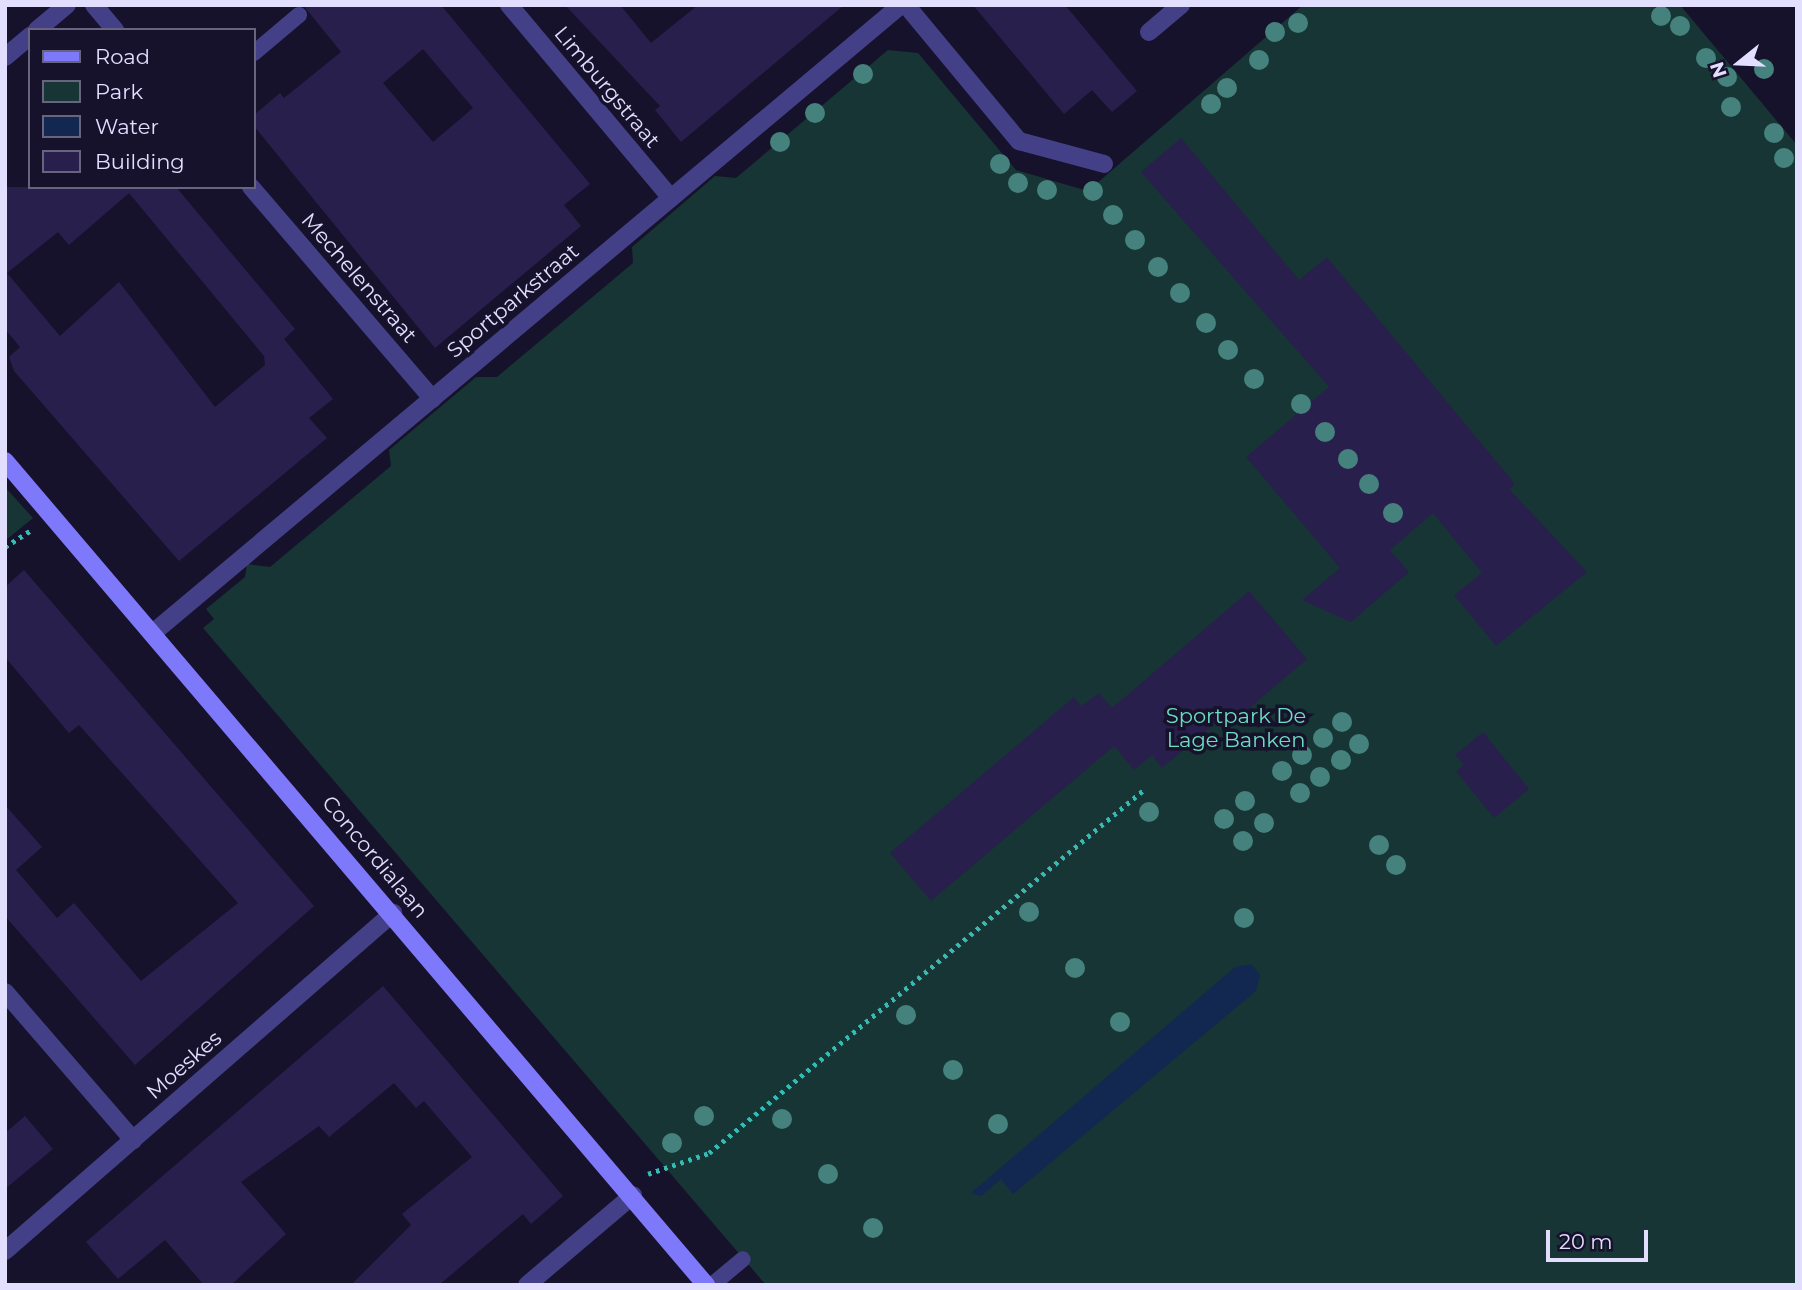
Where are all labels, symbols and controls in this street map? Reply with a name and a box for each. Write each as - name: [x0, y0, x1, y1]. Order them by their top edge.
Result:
- street label: Limburgstraat: [549, 21, 665, 153]
- legend: [28, 28, 256, 189]
- north arrow: [1704, 28, 1774, 98]
- text: Road: [95, 44, 150, 69]
- text: N: [1705, 59, 1732, 81]
- text: Park: [95, 79, 143, 104]
- text: Water: [95, 114, 159, 139]
- text: Building: [95, 149, 185, 174]
- street label: Mechelenstraat: [296, 208, 422, 348]
- street label: Sportparkstraat: [442, 239, 584, 363]
- park label: Sportpark De Lage Banken: [1166, 703, 1306, 753]
- street label: Concordialaan: [317, 791, 433, 923]
- street label: Moeskes: [141, 1026, 227, 1104]
- scale bar: [1550, 1216, 1652, 1260]
- text: 20 m: [1559, 1229, 1613, 1254]

